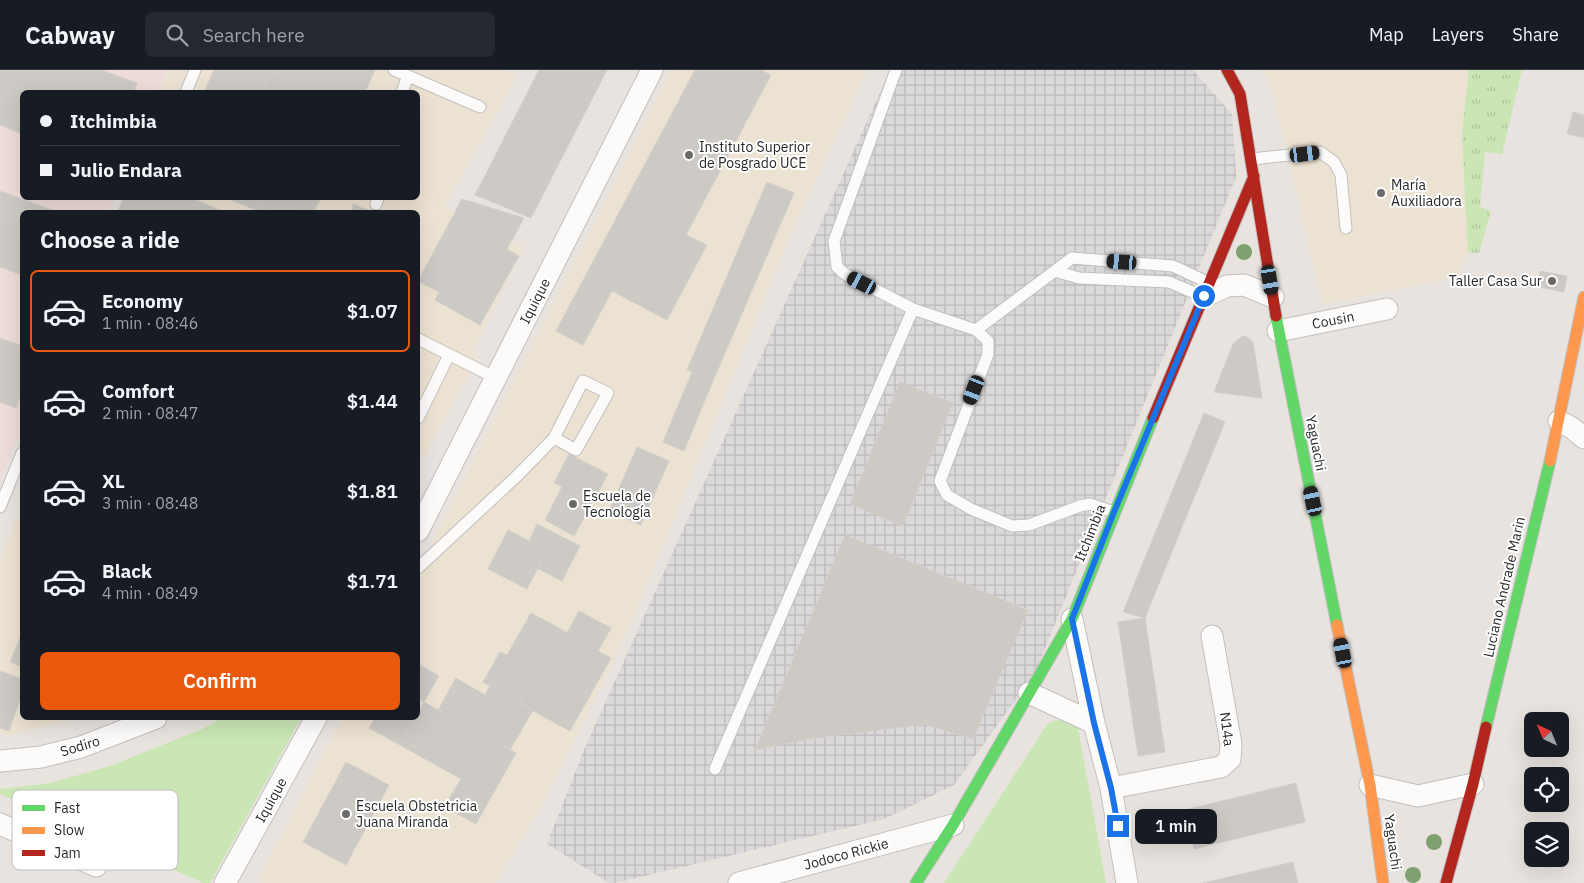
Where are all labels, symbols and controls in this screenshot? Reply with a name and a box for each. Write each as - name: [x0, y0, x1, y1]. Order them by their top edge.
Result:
- search box: [145, 12, 495, 57]
- text: Cabway: [25, 19, 115, 51]
- icon: search: [163, 21, 191, 49]
- text: Search here: [203, 23, 305, 47]
- text: Map: [1369, 23, 1404, 46]
- text: Layers: [1432, 23, 1484, 46]
- text: Share: [1512, 23, 1559, 46]
- text: Itchimbia: [70, 109, 157, 133]
- place label: Instituto Superior de Posgrado UCE: [699, 138, 810, 172]
- car: [1289, 145, 1320, 163]
- marker: Instituto Superior de Posgrado UCE: [683, 149, 695, 161]
- text: Julio Endara: [70, 158, 182, 182]
- place label: María Auxiliadora: [1391, 176, 1462, 210]
- marker: María Auxiliadora: [1375, 187, 1387, 199]
- text: Choose a ride: [40, 225, 180, 254]
- car: [1106, 253, 1137, 271]
- car: [1260, 264, 1279, 296]
- car: [845, 270, 878, 296]
- place label: Taller Casa Sur: [1449, 272, 1542, 290]
- street label: Iquique: [516, 275, 554, 327]
- marker: Taller Casa Sur: [1546, 275, 1558, 287]
- route start: [1193, 285, 1215, 307]
- icon: car: [42, 289, 87, 334]
- text: Economy: [102, 289, 183, 313]
- text: $1.07: [347, 299, 398, 323]
- street label: Cousin: [1310, 307, 1356, 333]
- text: 1 min · 08:46: [102, 313, 198, 333]
- car: [961, 373, 986, 407]
- icon: car: [42, 379, 87, 424]
- text: Comfort: [102, 379, 175, 403]
- text: $1.44: [347, 389, 398, 413]
- text: 2 min · 08:47: [102, 403, 198, 423]
- street label: Yaguachi: [1302, 414, 1330, 472]
- icon: car: [42, 469, 87, 514]
- text: XL: [102, 469, 125, 493]
- text: $1.81: [347, 479, 398, 503]
- car: [1302, 485, 1323, 517]
- place label: Escuela de Tecnología: [583, 487, 651, 521]
- text: 3 min · 08:48: [102, 493, 198, 513]
- marker: Escuela de Tecnología: [567, 498, 579, 510]
- street label: Itchimbia: [1070, 501, 1110, 564]
- street label: Luciano Andrade Marin: [1479, 515, 1529, 659]
- icon: car: [42, 559, 87, 604]
- text: Black: [102, 559, 152, 583]
- text: $1.71: [347, 569, 398, 593]
- text: 4 min · 08:49: [102, 583, 198, 603]
- car: [1332, 637, 1353, 669]
- button: Confirm: [40, 652, 400, 710]
- street label: N14a: [1216, 711, 1238, 748]
- north arrow: [1524, 712, 1569, 758]
- map controls: [1524, 712, 1569, 867]
- street label: Sodiro: [58, 731, 102, 761]
- button: locate: [1524, 767, 1569, 812]
- street label: Iquique: [251, 774, 291, 826]
- legend: [12, 790, 178, 870]
- place label: Escuela Obstetricia Juana Miranda: [356, 797, 478, 831]
- text: Fast: [54, 799, 80, 817]
- marker: Escuela Obstetricia Juana Miranda: [340, 808, 352, 820]
- callout: 1 min: [1136, 808, 1218, 844]
- street label: Yaguachi: [1380, 813, 1406, 871]
- route end: [1107, 815, 1129, 837]
- text: 1 min: [1155, 816, 1197, 836]
- text: Slow: [54, 821, 85, 839]
- button: layers: [1524, 822, 1569, 867]
- street label: Jodoco Rickie: [802, 834, 891, 874]
- text: Jam: [54, 844, 81, 862]

